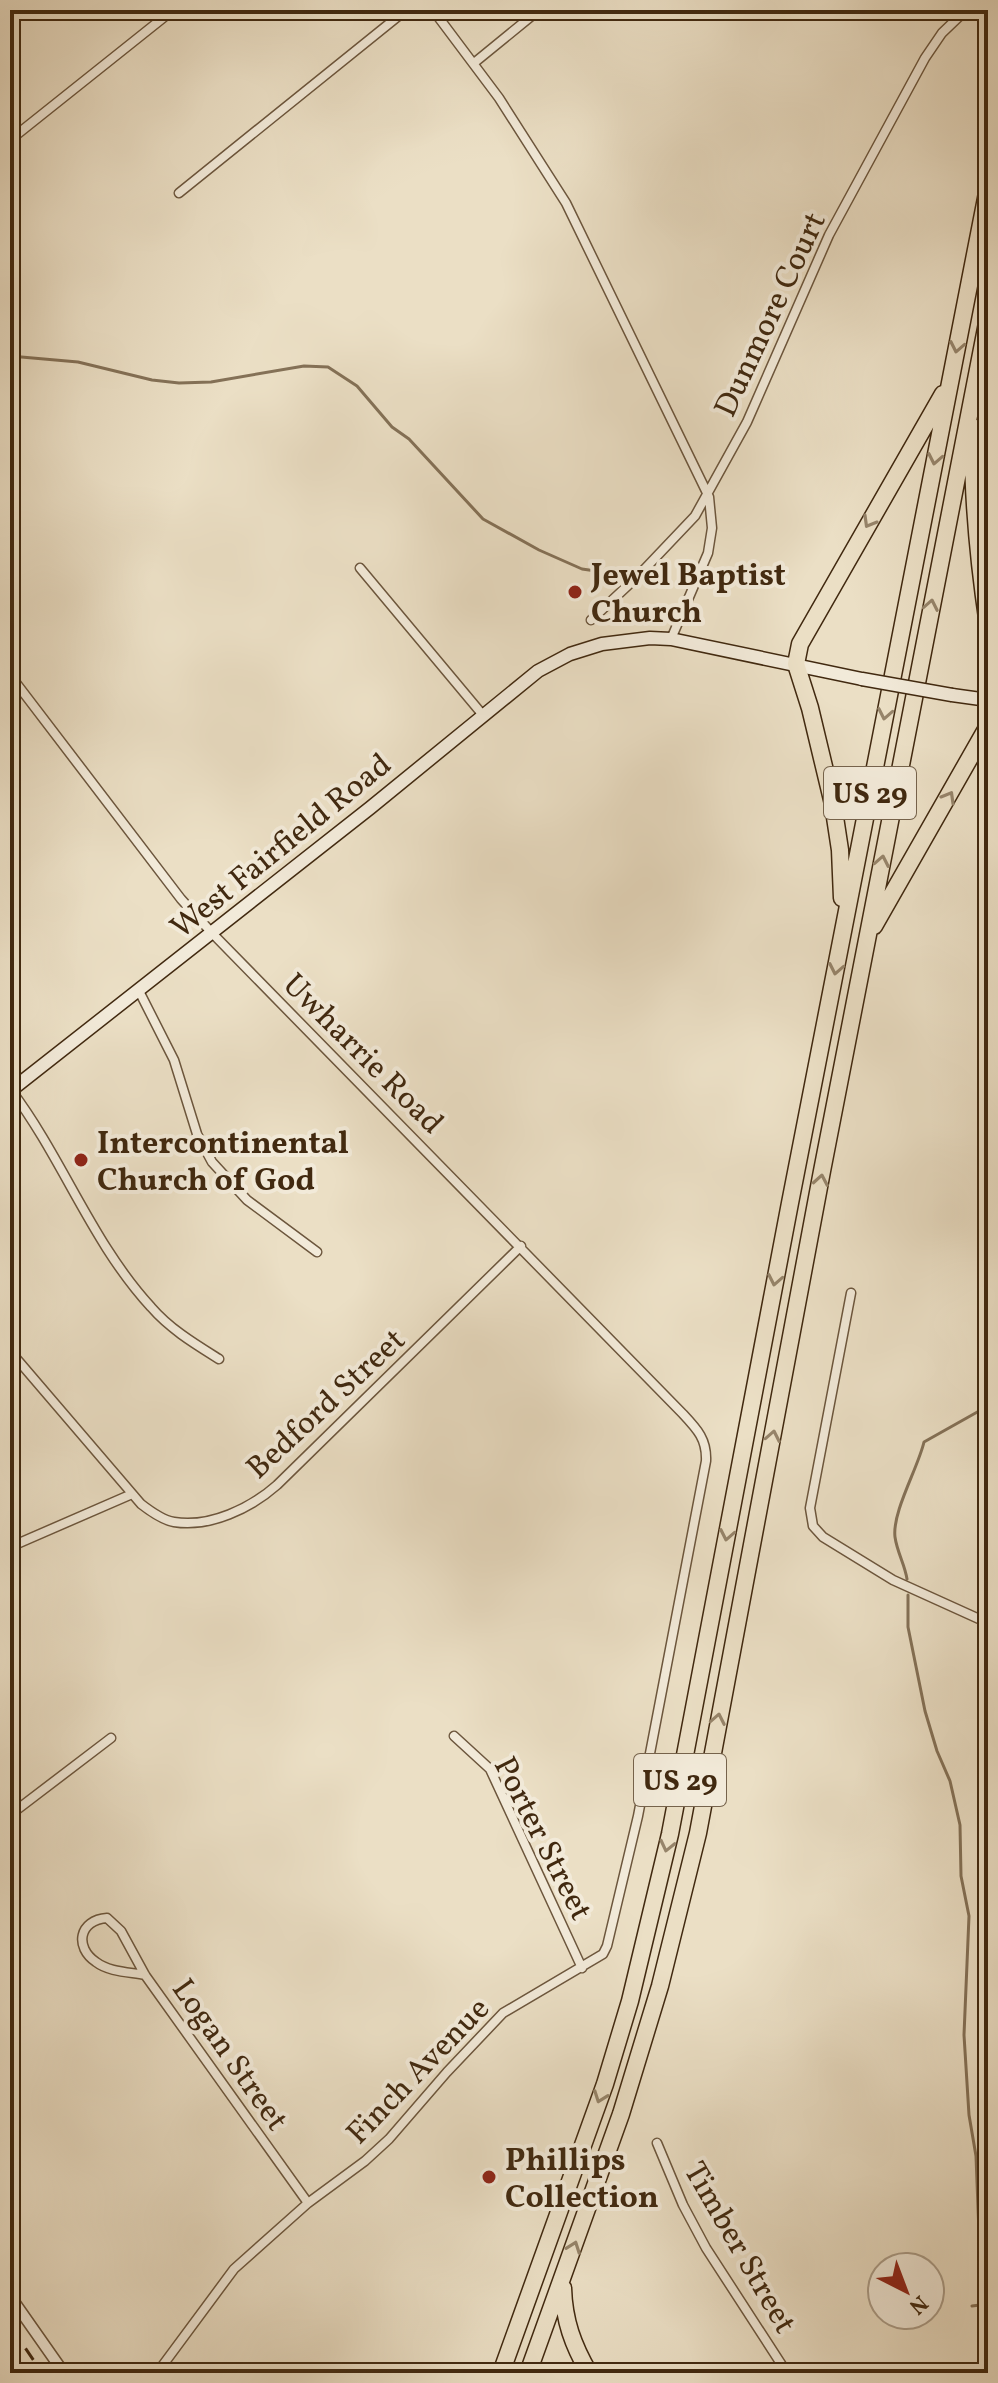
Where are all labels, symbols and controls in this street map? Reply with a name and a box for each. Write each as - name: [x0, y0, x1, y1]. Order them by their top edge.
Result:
- street label: Dunmore Court: [705, 206, 838, 425]
- one-way arrow: [949, 340, 966, 353]
- one-way arrow: [928, 452, 945, 465]
- one-way arrow: [864, 514, 879, 529]
- place label: Jewel Baptist Church: [590, 555, 786, 636]
- marker: Jewel Baptist Church: [566, 583, 584, 601]
- one-way arrow: [922, 599, 939, 612]
- one-way arrow: [878, 707, 895, 720]
- street label: West Fairfield Road: [162, 744, 402, 950]
- road number: US 29: [824, 767, 916, 819]
- one-way arrow: [939, 791, 955, 806]
- one-way arrow: [873, 854, 890, 868]
- one-way arrow: [828, 962, 845, 976]
- street label: Uwharrie Road: [271, 965, 452, 1146]
- place label: Intercontinental Church of God: [97, 1123, 349, 1204]
- marker: Intercontinental Church of God: [72, 1151, 90, 1169]
- one-way arrow: [811, 1174, 828, 1187]
- one-way arrow: [768, 1273, 785, 1286]
- street label: Bedford Street: [238, 1320, 416, 1490]
- one-way arrow: [763, 1429, 780, 1443]
- one-way arrow: [719, 1528, 736, 1541]
- one-way arrow: [709, 1712, 726, 1725]
- street label: Porter Street: [481, 1750, 601, 1929]
- road number: US 29: [634, 1754, 726, 1806]
- one-way arrow: [660, 1838, 677, 1852]
- street label: Logan Street: [160, 1971, 297, 2141]
- street label: Finch Avenue: [338, 1989, 501, 2155]
- one-way arrow: [593, 2089, 610, 2103]
- place label: Phillips Collection: [505, 2140, 659, 2221]
- street label: Timber Street: [671, 2155, 805, 2342]
- marker: Phillips Collection: [480, 2168, 498, 2186]
- one-way arrow: [564, 2241, 580, 2255]
- north arrow: [866, 2251, 946, 2331]
- text: N: [901, 2287, 934, 2321]

